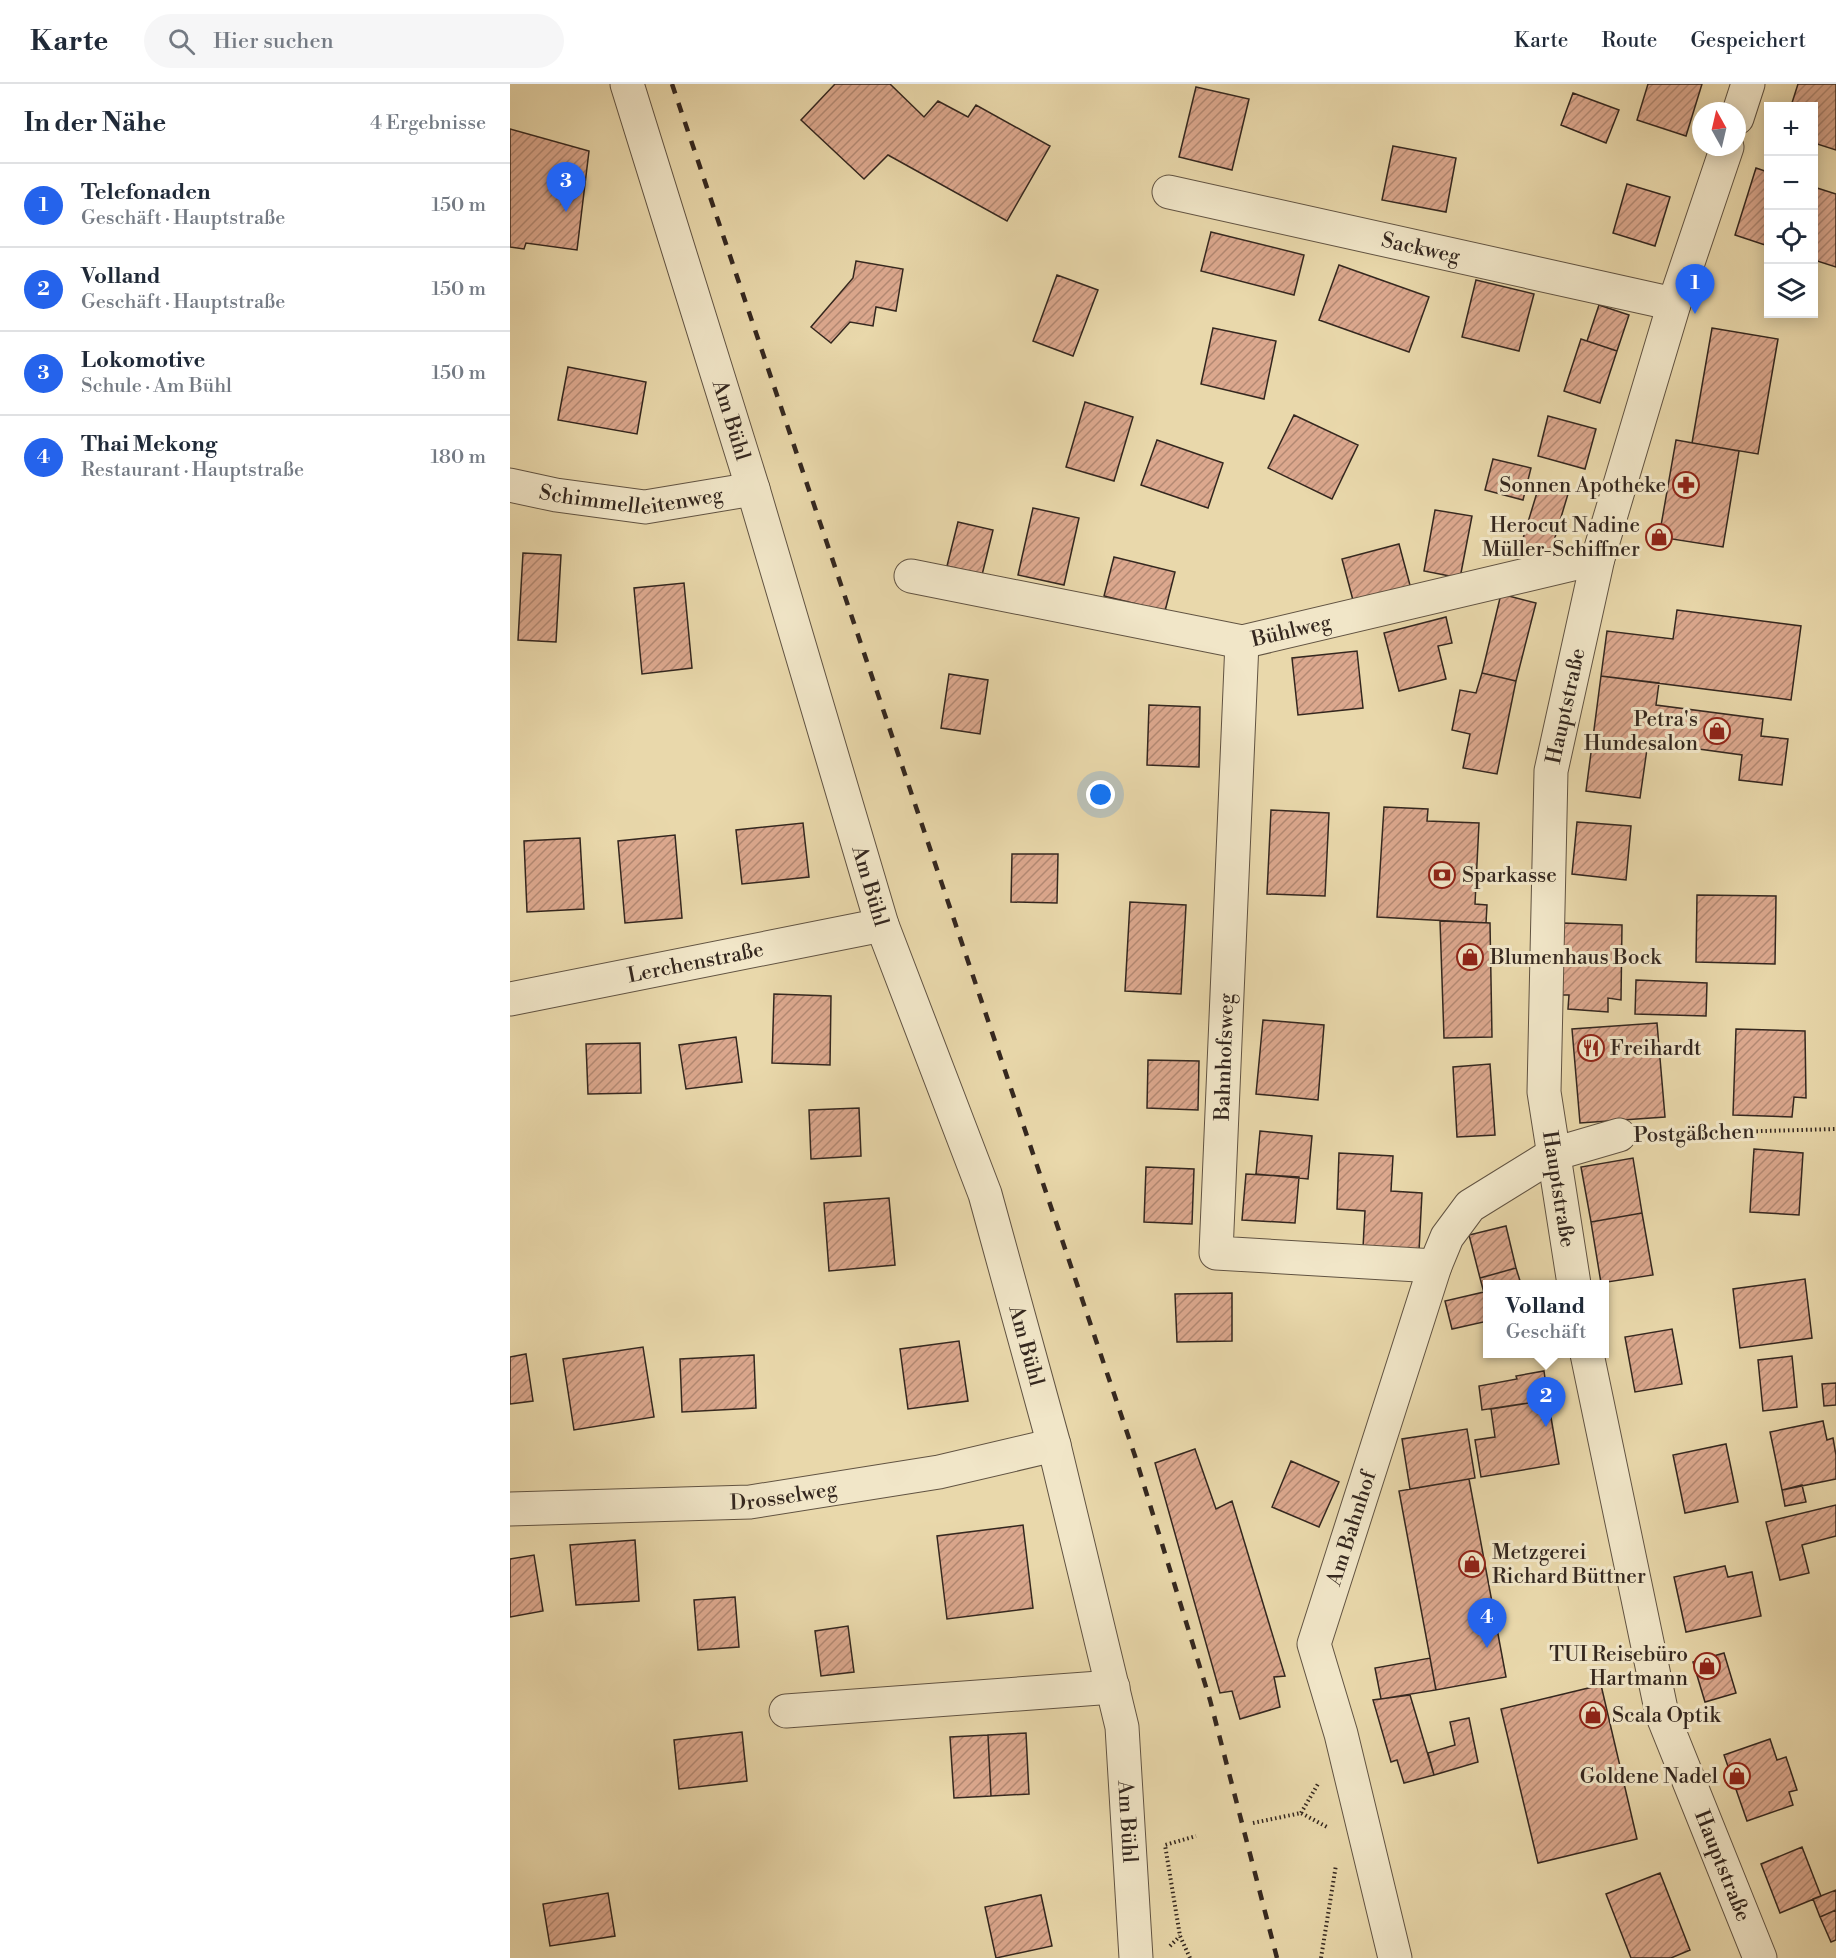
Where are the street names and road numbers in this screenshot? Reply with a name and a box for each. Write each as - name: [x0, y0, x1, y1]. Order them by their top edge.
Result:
- street label: Sackweg: [1379, 227, 1463, 270]
- street label: Am Bühl: [706, 376, 755, 464]
- street label: Schimmelleitenweg: [537, 480, 725, 522]
- street label: Bühlweg: [1248, 609, 1334, 654]
- street label: Hauptstraße: [1541, 646, 1592, 767]
- street label: Am Bühl: [845, 842, 894, 929]
- street label: Lerchenstraße: [625, 937, 766, 989]
- street label: Bahnhofsweg: [1210, 993, 1240, 1122]
- street label: Postgäßchen: [1633, 1119, 1755, 1149]
- street label: Hauptstraße: [1536, 1129, 1580, 1249]
- street label: Am Bühl: [1002, 1302, 1049, 1389]
- street label: Am Bahnhof: [1321, 1466, 1383, 1590]
- street label: Drosselweg: [730, 1476, 839, 1517]
- street label: Am Bühl: [1111, 1779, 1142, 1864]
- street label: Hauptstraße: [1688, 1806, 1756, 1925]

